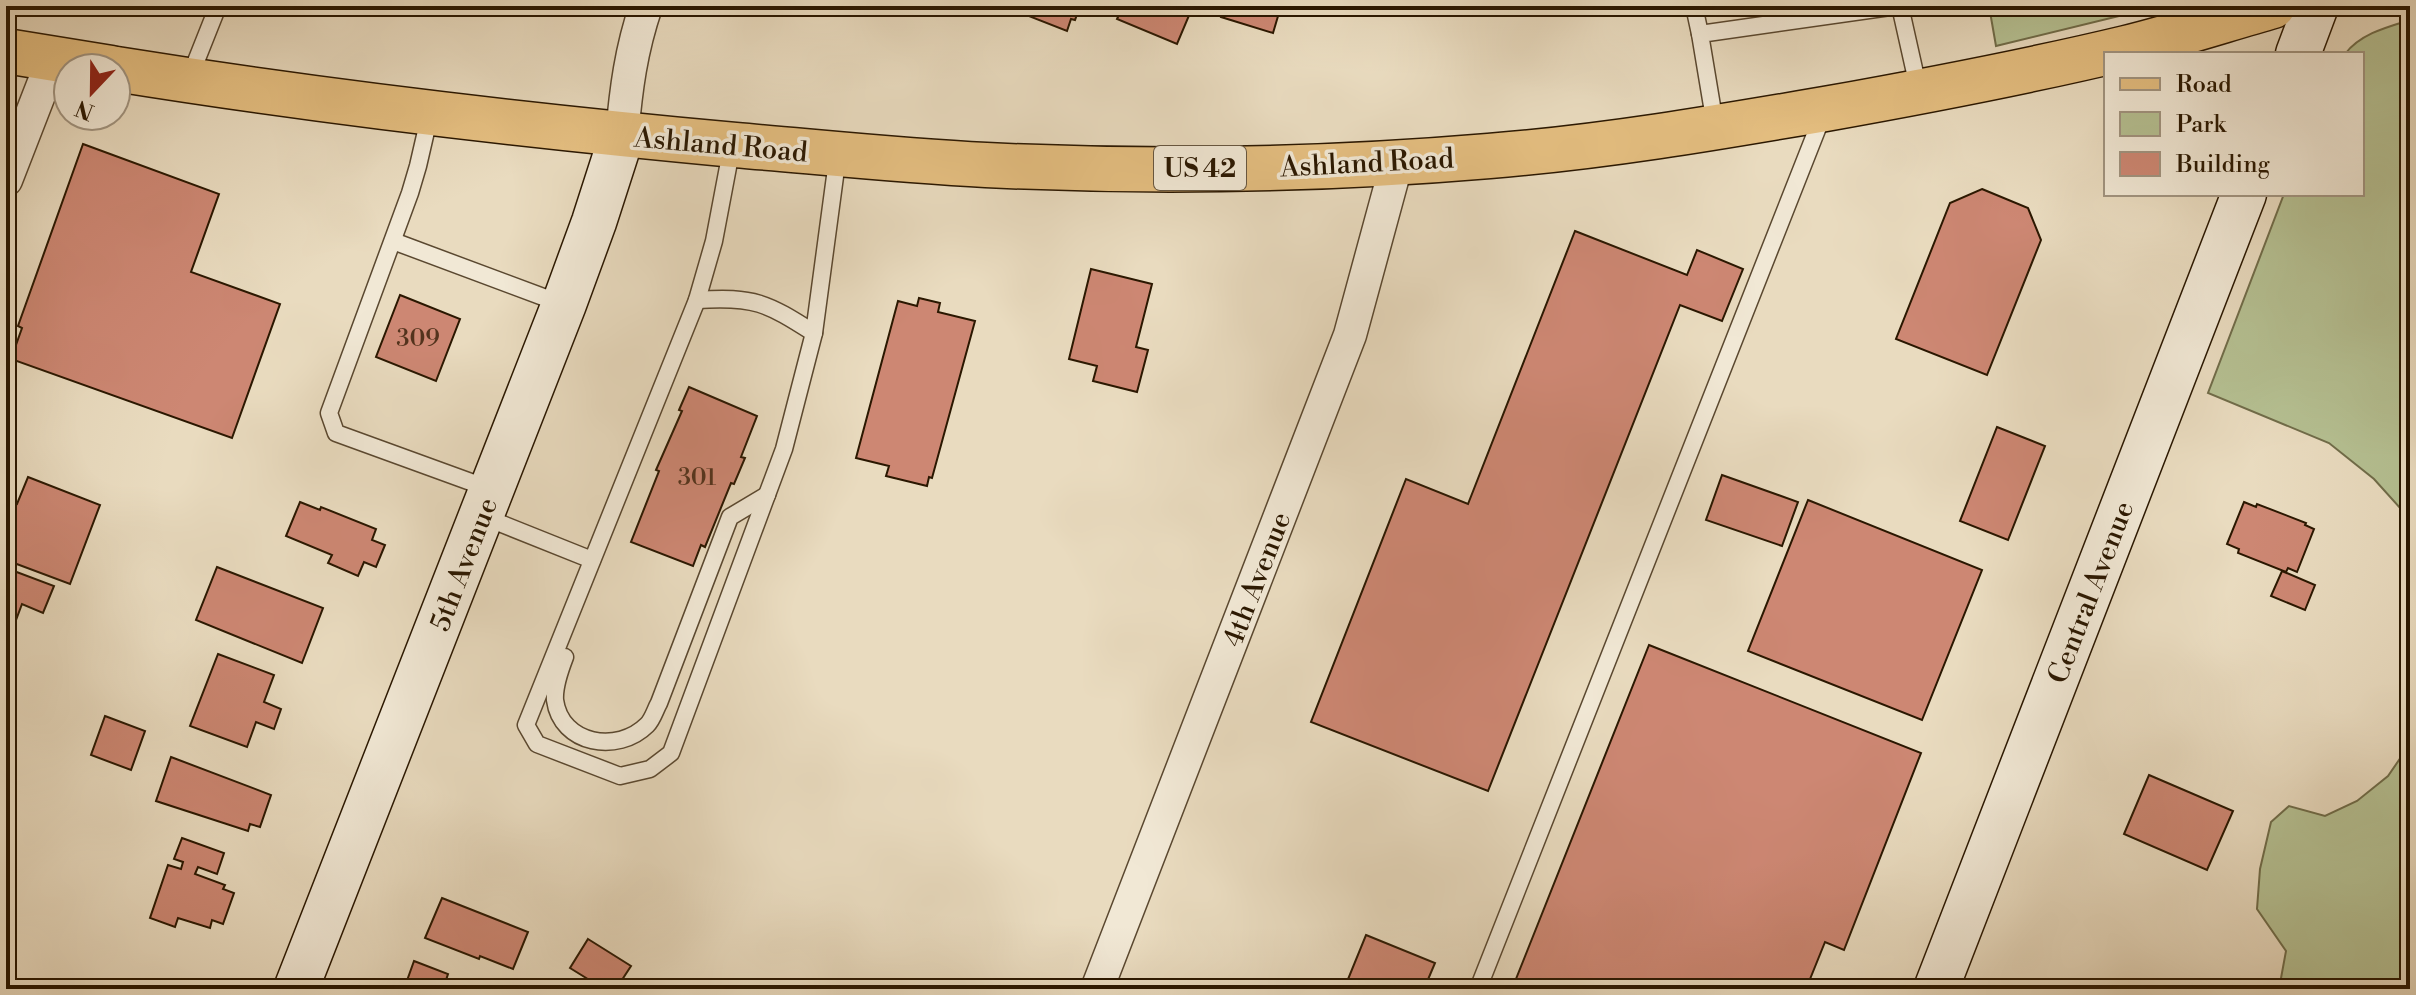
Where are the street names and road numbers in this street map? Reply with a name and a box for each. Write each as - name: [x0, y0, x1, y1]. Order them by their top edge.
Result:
- street label: Ashland Road: [632, 120, 809, 171]
- street label: Ashland Road: [1278, 141, 1455, 186]
- road number: US 42: [1154, 146, 1246, 190]
- street label: 5th Avenue: [423, 493, 506, 636]
- street label: Central Avenue: [2041, 496, 2142, 689]
- street label: 4th Avenue: [1216, 507, 1299, 652]

